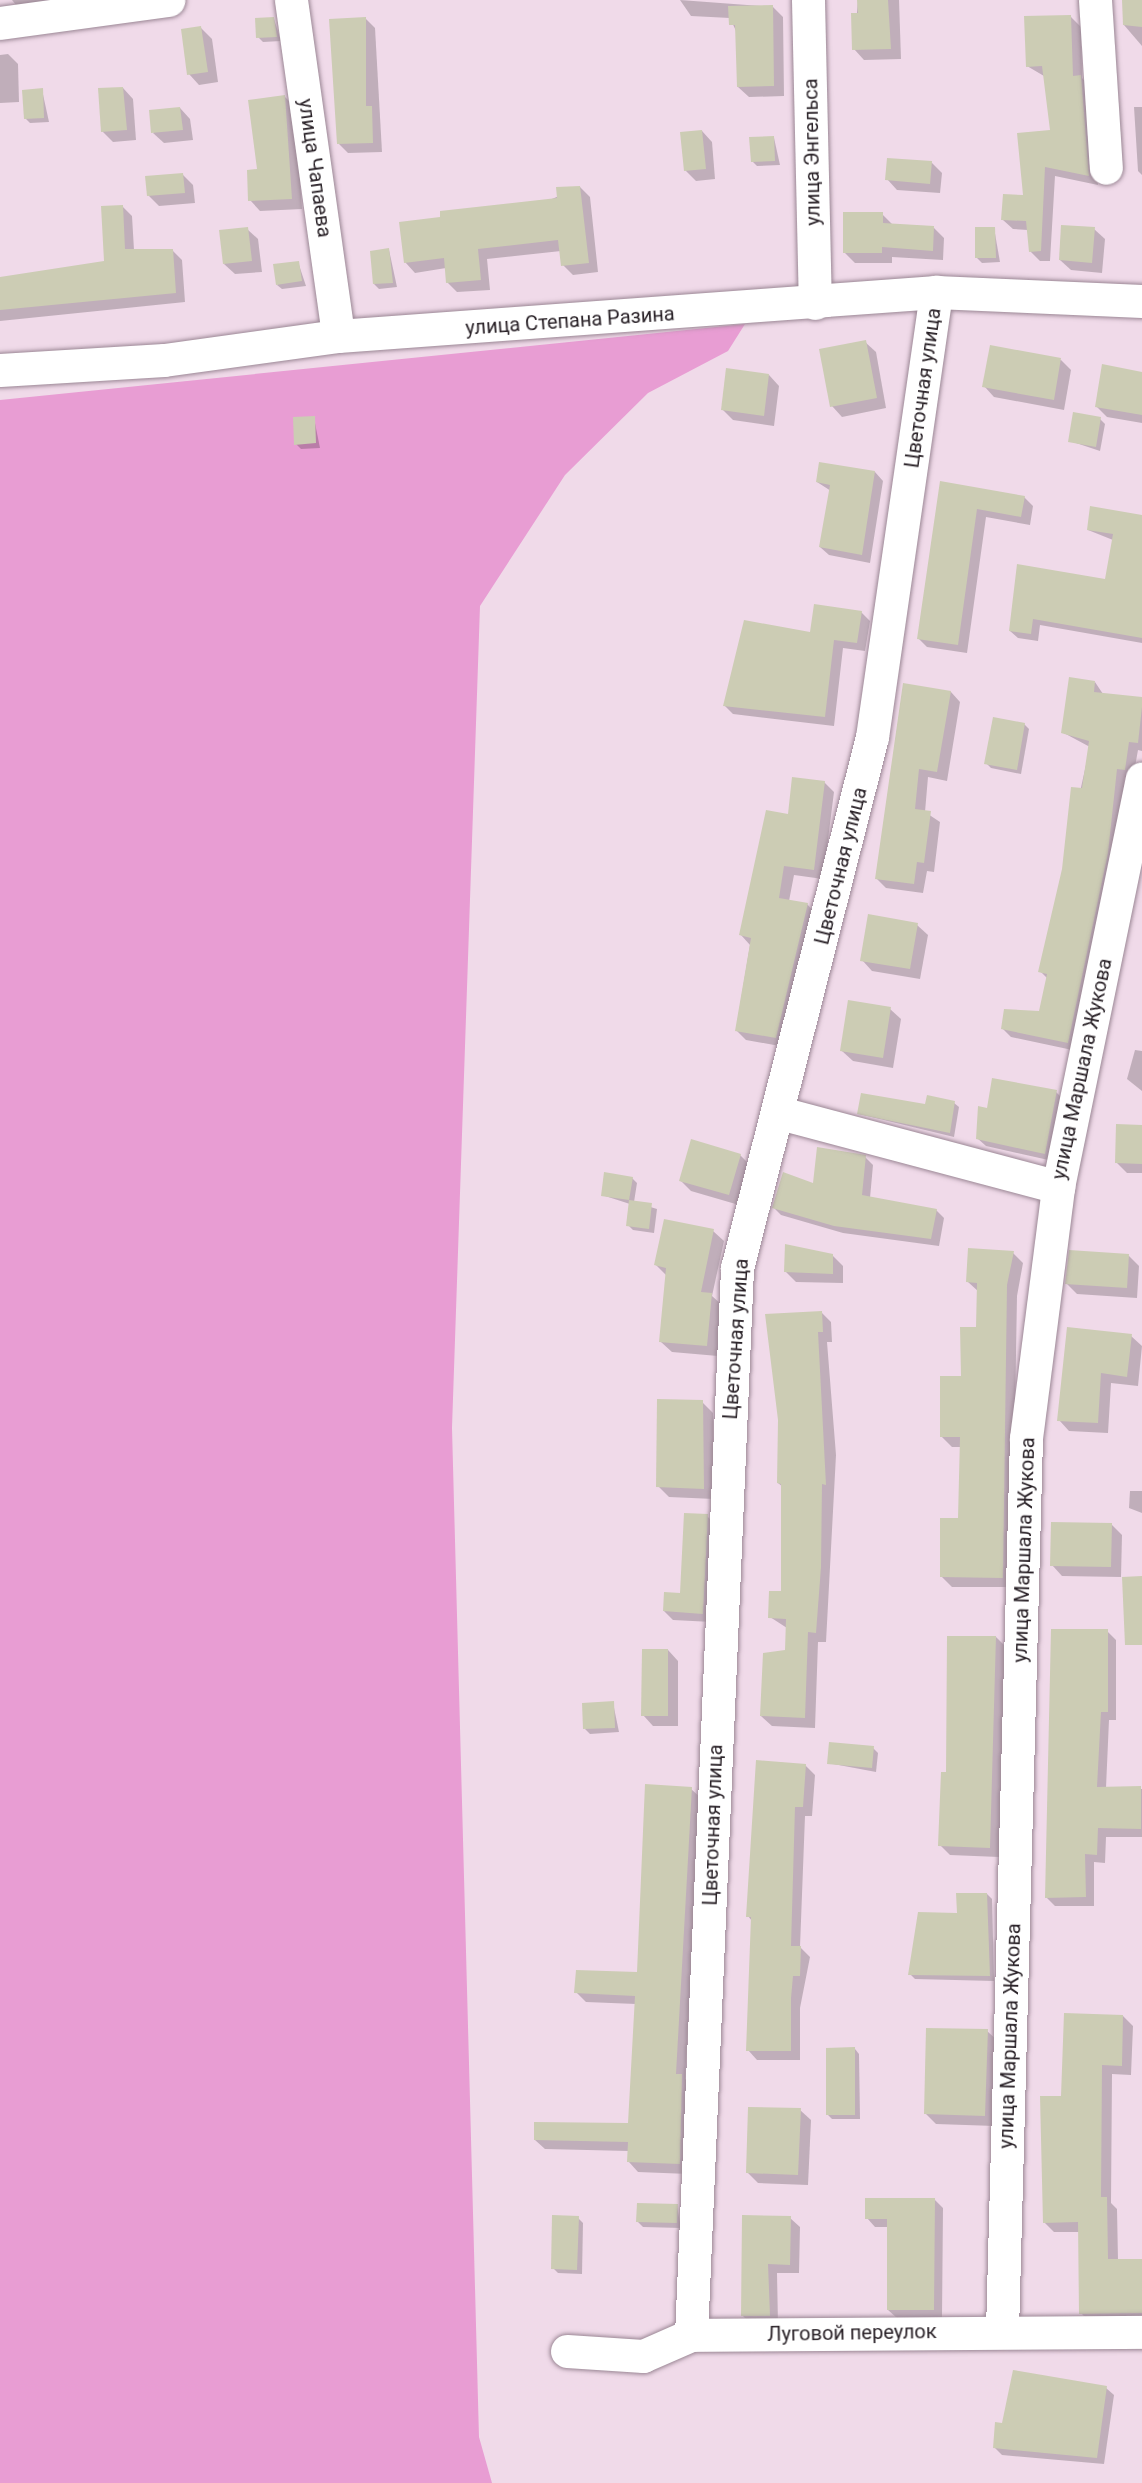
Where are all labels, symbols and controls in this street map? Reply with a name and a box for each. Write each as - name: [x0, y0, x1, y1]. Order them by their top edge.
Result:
- street label: улица Энгельса: [799, 78, 825, 226]
- street label: улица Чапаева: [293, 97, 337, 239]
- street label: улица Степана Разина: [465, 302, 675, 340]
- street label: Цветочная улица: [900, 306, 946, 470]
- street label: Цветочная улица: [810, 785, 872, 947]
- street label: улица Маршала Жукова: [1047, 956, 1117, 1182]
- street label: Цветочная улица: [718, 1258, 754, 1420]
- street label: улица Маршала Жукова: [1008, 1437, 1040, 1663]
- street label: Цветочная улица: [698, 1744, 728, 1906]
- street label: улица Маршала Жукова: [994, 1923, 1026, 2149]
- street label: Луговой переулок: [767, 2320, 937, 2346]

